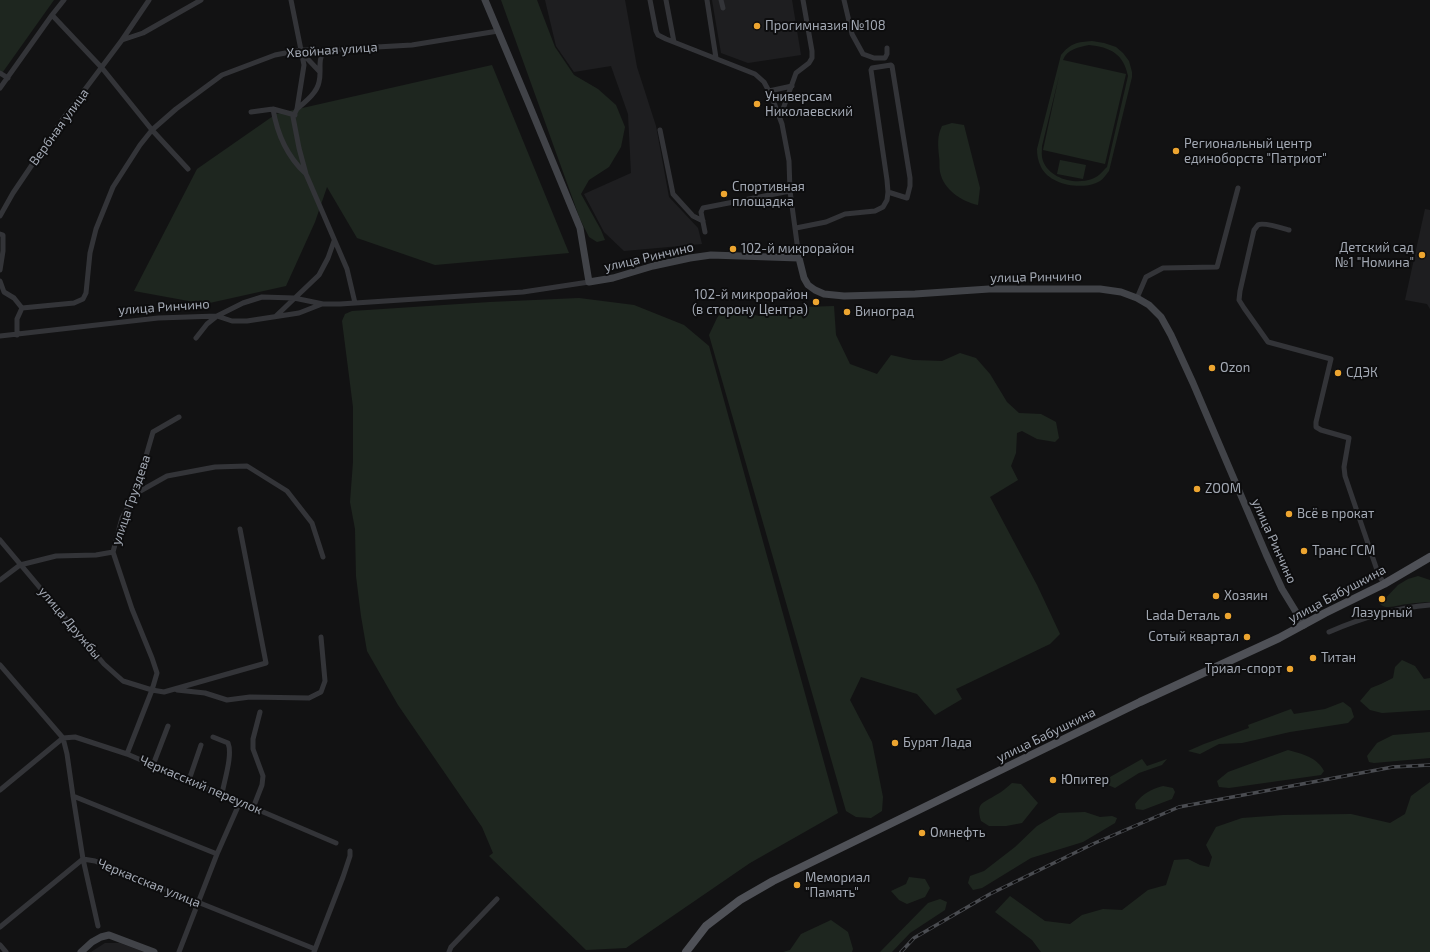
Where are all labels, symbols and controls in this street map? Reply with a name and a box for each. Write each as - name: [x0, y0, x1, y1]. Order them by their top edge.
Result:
- place label: Прогимназия №108: [765, 18, 886, 34]
- marker: Прогимназия №108: [752, 21, 762, 31]
- street label: Хвойная улица: [286, 39, 378, 61]
- street label: Вербная улица: [26, 86, 92, 168]
- place label: Универсам Николаевский: [765, 89, 853, 120]
- marker: Универсам Николаевский: [752, 99, 762, 109]
- place label: Региональный центр единоборств "Патриот": [1184, 136, 1327, 167]
- marker: Региональный центр единоборств "Патриот": [1171, 146, 1181, 156]
- place label: Спортивная площадка: [732, 179, 805, 210]
- marker: Спортивная площадка: [719, 189, 729, 199]
- street label: улица Ринчино: [603, 239, 695, 275]
- place label: Детский сад №1 "Номина": [1335, 240, 1414, 271]
- place label: 102-й микрорайон: [741, 241, 854, 257]
- marker: 102-й микрорайон: [728, 244, 738, 254]
- marker: Детский сад №1 "Номина": [1417, 250, 1427, 260]
- street label: улица Ринчино: [990, 268, 1082, 286]
- place label: 102-й микрорайон (в сторону Центра): [692, 287, 808, 318]
- street label: улица Ринчино: [118, 296, 210, 318]
- marker: 102-й микрорайон (в сторону Центра): [811, 297, 821, 307]
- place label: Виноград: [855, 304, 914, 320]
- marker: Виноград: [842, 307, 852, 317]
- place label: Ozon: [1220, 360, 1250, 376]
- marker: Ozon: [1207, 363, 1217, 373]
- place label: СДЭК: [1346, 365, 1378, 381]
- marker: СДЭК: [1333, 368, 1343, 378]
- street label: улица Груздева: [108, 453, 154, 547]
- place label: ZOOM: [1205, 481, 1241, 497]
- marker: ZOOM: [1192, 484, 1202, 494]
- street label: улица Ринчино: [1248, 496, 1300, 586]
- place label: Всё в прокат: [1297, 506, 1374, 522]
- marker: Всё в прокат: [1284, 509, 1294, 519]
- place label: Транс ГСМ: [1312, 543, 1375, 559]
- marker: Транс ГСМ: [1299, 546, 1309, 556]
- street label: улица Бабушкина: [1286, 562, 1388, 626]
- street label: улица Дружбы: [35, 584, 105, 662]
- place label: Хозяин: [1224, 588, 1268, 604]
- marker: Хозяин: [1211, 591, 1221, 601]
- marker: Лазурный: [1377, 594, 1387, 604]
- place label: Лазурный: [1351, 605, 1413, 621]
- place label: Lada Dеталь: [1146, 608, 1220, 624]
- marker: Lada Dеталь: [1223, 611, 1233, 621]
- place label: Сотый квартал: [1148, 629, 1239, 645]
- marker: Сотый квартал: [1242, 632, 1252, 642]
- place label: Титан: [1321, 650, 1356, 666]
- marker: Титан: [1308, 653, 1318, 663]
- place label: Триал-спорт: [1205, 661, 1282, 677]
- marker: Триал-спорт: [1285, 664, 1295, 674]
- street label: улица Бабушкина: [994, 704, 1098, 766]
- place label: Бурят Лада: [903, 735, 972, 751]
- marker: Бурят Лада: [890, 738, 900, 748]
- street label: Черкасский переулок: [137, 752, 265, 818]
- place label: Юпитер: [1061, 772, 1109, 788]
- marker: Юпитер: [1048, 775, 1058, 785]
- place label: Омнефть: [930, 825, 985, 841]
- marker: Омнефть: [917, 828, 927, 838]
- street label: Черкасская улица: [95, 855, 203, 911]
- place label: Мемориал "Память": [805, 870, 870, 901]
- marker: Мемориал "Память": [792, 880, 802, 890]

